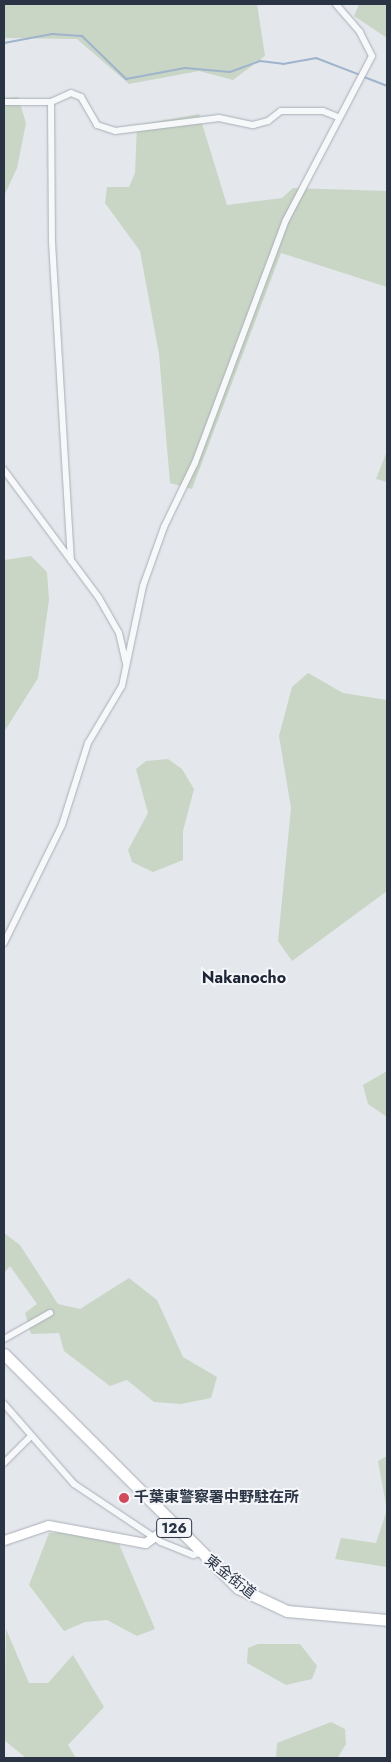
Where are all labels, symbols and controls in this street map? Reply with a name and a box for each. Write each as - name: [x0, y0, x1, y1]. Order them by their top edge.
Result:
- district label: Nakanocho: [202, 968, 286, 988]
- place label: 千葉東警察署中野駐在所: [134, 1489, 299, 1507]
- marker: 千葉東警察署中野駐在所: [118, 1492, 130, 1504]
- road number: 126: [155, 1516, 193, 1540]
- street label: 東金街道: [201, 1551, 259, 1603]

